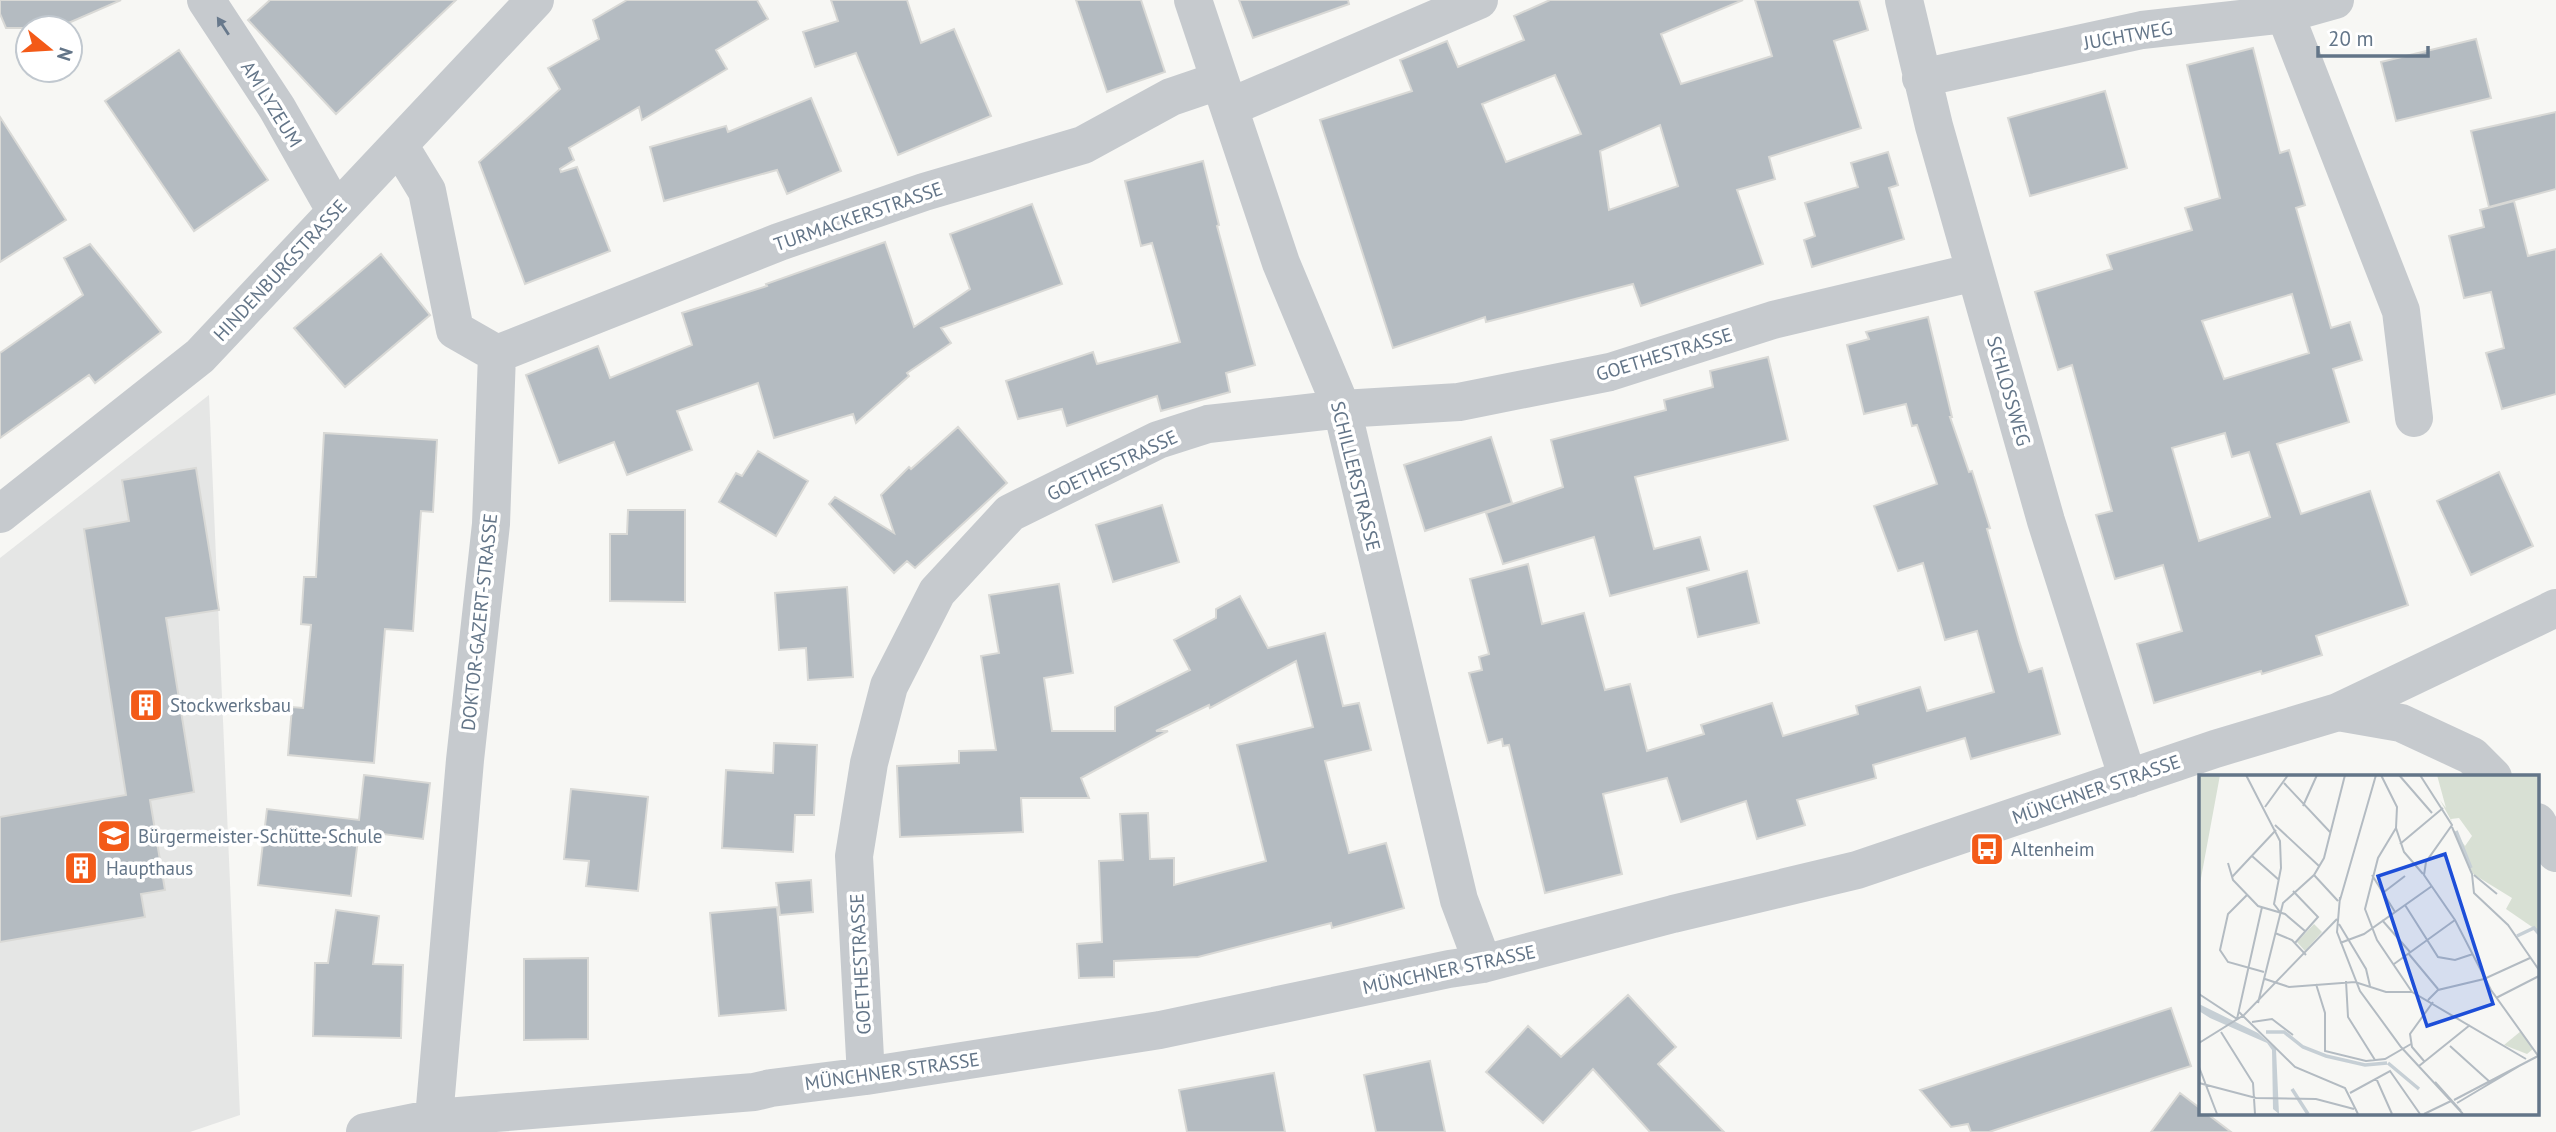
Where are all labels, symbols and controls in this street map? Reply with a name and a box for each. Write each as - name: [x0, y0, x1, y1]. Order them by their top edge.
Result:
- north arrow: [14, 14, 84, 84]
- scale bar: [2318, 14, 2428, 58]
- street label: JUCHTWEG: [2081, 15, 2174, 55]
- one-way arrow: [217, 17, 230, 36]
- text: 20 m: [2328, 25, 2374, 52]
- text: N: [52, 45, 79, 64]
- street label: AM LYZEUM: [236, 56, 308, 152]
- street label: TURMACKERSTRASSE: [771, 176, 945, 256]
- street label: HINDENBURGSTRASSE: [208, 194, 352, 346]
- street label: GOETHESTRASSE: [1593, 322, 1735, 386]
- street label: SCHLOSSWEG: [1982, 333, 2036, 449]
- street label: SCHILLERSTRASSE: [1326, 399, 1386, 553]
- street label: GOETHESTRASSE: [1043, 424, 1181, 506]
- street label: DOKTOR-GAZERT-STRASSE: [456, 512, 502, 732]
- building icon: Stockwerksbau: [127, 686, 165, 724]
- place label: Stockwerksbau: [170, 693, 291, 717]
- street label: MÜNCHNER STRASSE: [2009, 749, 2183, 829]
- inset map: [2199, 775, 2538, 1114]
- school or university icon: Bürgermeister-Schütte-Schule: [95, 817, 133, 855]
- place label: Bürgermeister-Schütte-Schule: [138, 824, 382, 848]
- bus stop icon: Altenheim: [1968, 830, 2006, 868]
- place label: Altenheim: [2011, 837, 2095, 861]
- building icon: Haupthaus: [62, 849, 100, 887]
- place label: Haupthaus: [106, 856, 193, 880]
- street label: GOETHESTRASSE: [844, 893, 876, 1035]
- street label: MÜNCHNER STRASSE: [1360, 939, 1538, 999]
- street label: MÜNCHNER STRASSE: [803, 1047, 981, 1095]

